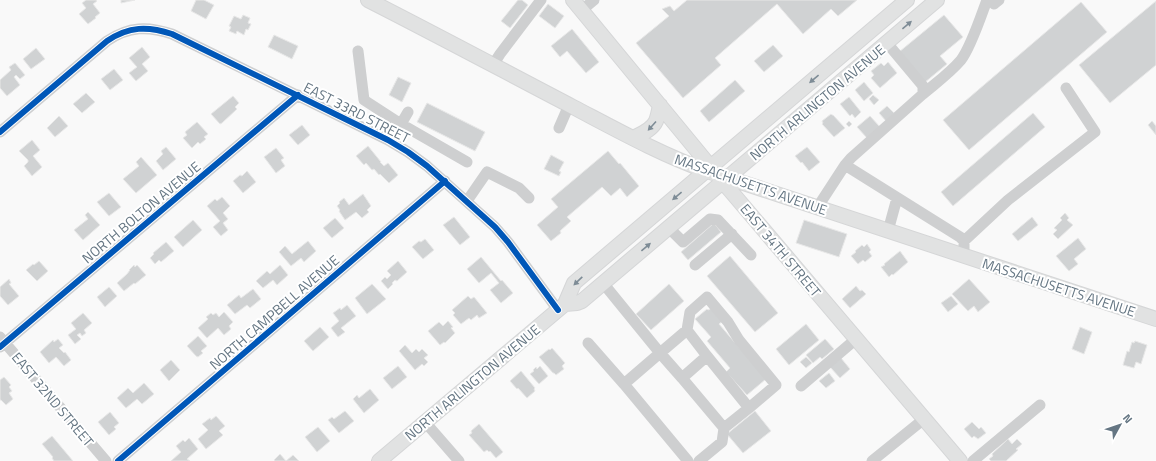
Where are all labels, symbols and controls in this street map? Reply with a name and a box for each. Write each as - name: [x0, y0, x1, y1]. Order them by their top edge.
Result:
- one-way arrow: [902, 21, 913, 30]
- street label: NORTH ARLINGTON AVENUE: [745, 39, 890, 165]
- one-way arrow: [809, 75, 819, 84]
- street label: EAST 33RD STREET: [300, 76, 414, 148]
- one-way arrow: [647, 121, 656, 131]
- street label: MASSACHUSETTS AVENUE: [672, 148, 830, 220]
- street label: NORTH BOLTON AVENUE: [77, 156, 205, 268]
- one-way arrow: [671, 192, 682, 201]
- street label: EAST 34TH STREET: [736, 199, 827, 302]
- one-way arrow: [640, 243, 651, 252]
- street label: NORTH CAMPBELL AVENUE: [204, 249, 344, 374]
- street label: MASSACHUSETTS AVENUE: [980, 252, 1139, 322]
- one-way arrow: [573, 276, 583, 286]
- street label: NORTH ARLINGTON AVENUE: [400, 319, 545, 445]
- street label: EAST 32ND STREET: [7, 347, 99, 451]
- north arrow: [1100, 405, 1140, 445]
- text: N: [1119, 411, 1136, 427]

